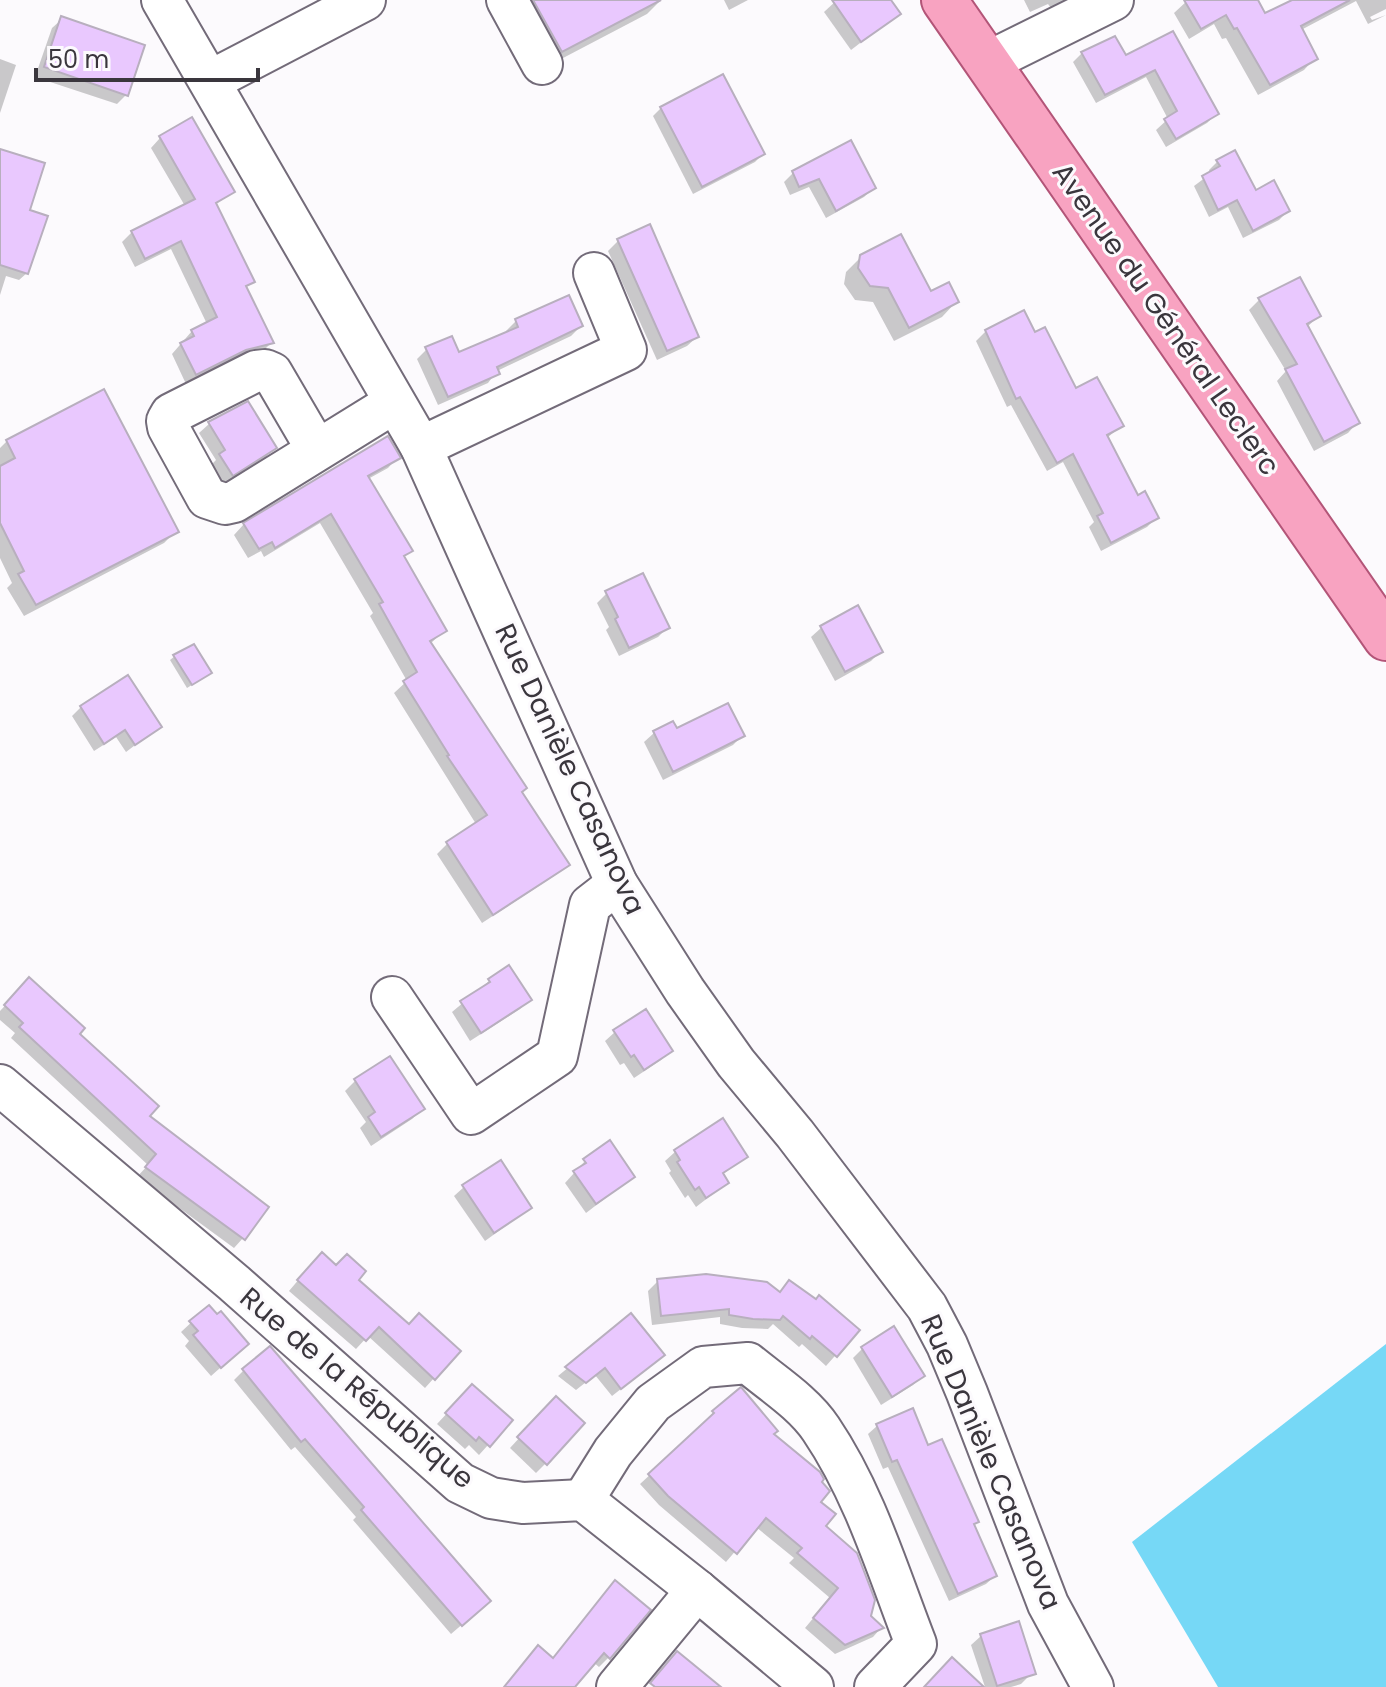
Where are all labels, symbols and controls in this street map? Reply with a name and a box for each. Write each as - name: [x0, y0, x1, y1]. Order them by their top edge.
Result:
- scale bar: [36, 32, 258, 82]
- text: 50 m: [48, 43, 109, 76]
- street label: Avenue du Général Leclerc: [1043, 155, 1289, 483]
- street label: Rue Danièle Casanova: [485, 617, 655, 921]
- street label: Rue de la République: [231, 1278, 483, 1498]
- street label: Rue Danièle Casanova: [911, 1308, 1071, 1616]

